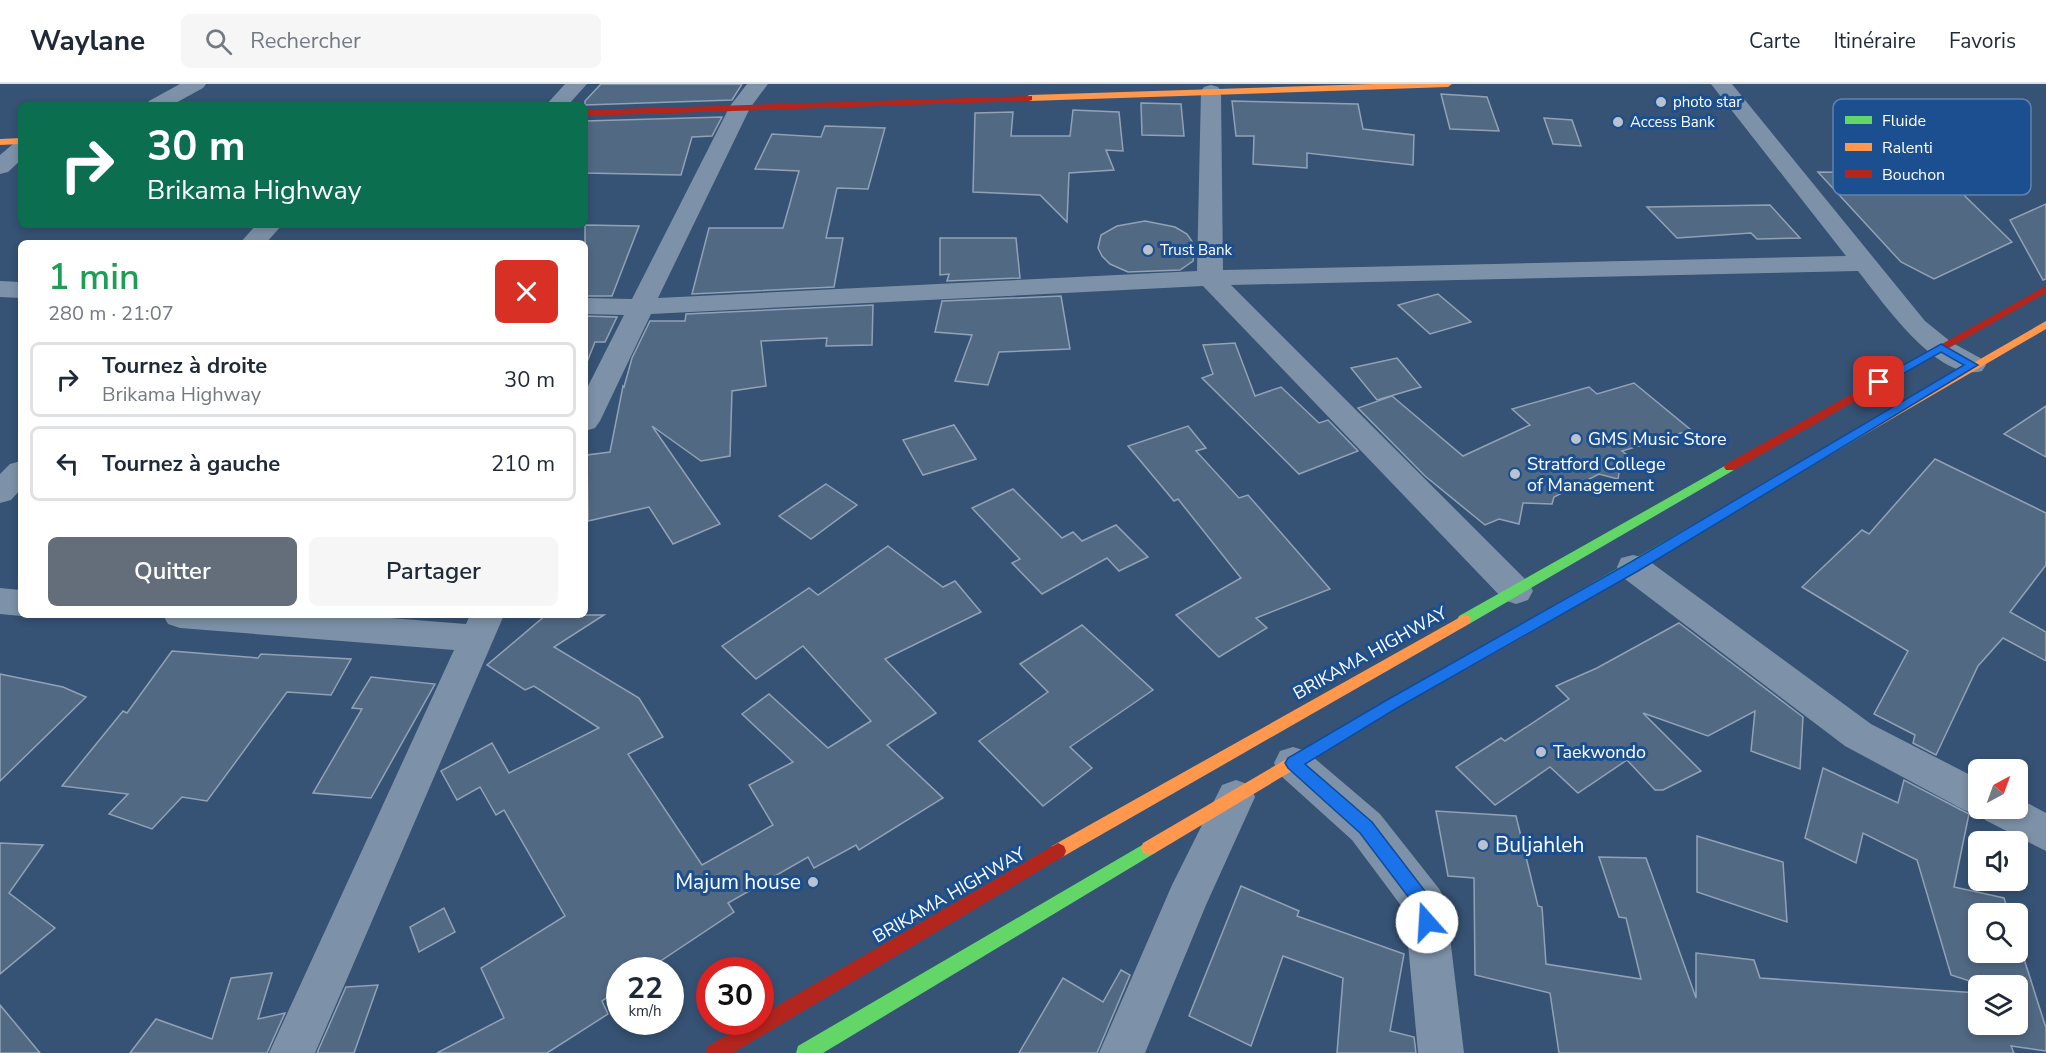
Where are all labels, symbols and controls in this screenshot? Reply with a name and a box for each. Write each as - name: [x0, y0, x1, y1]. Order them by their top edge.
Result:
- search box: [181, 14, 601, 68]
- text: Waylane: [30, 22, 145, 60]
- icon: search: [202, 25, 235, 58]
- text: Rechercher: [250, 26, 361, 56]
- text: Carte: [1749, 27, 1800, 55]
- text: Itinéraire: [1833, 27, 1916, 55]
- text: Favoris: [1949, 27, 2016, 55]
- place label: photo star: [1673, 92, 1742, 112]
- marker: photo star: [1654, 95, 1668, 109]
- legend: [1833, 99, 2031, 195]
- text: Fluide: [1882, 110, 1926, 132]
- place label: Access Bank: [1630, 112, 1715, 132]
- marker: Access Bank: [1611, 115, 1625, 129]
- text: 30 m: [147, 118, 246, 175]
- icon: right: [48, 126, 126, 204]
- text: Ralenti: [1882, 137, 1933, 159]
- text: Bouchon: [1882, 164, 1945, 186]
- text: Brikama Highway: [147, 172, 362, 209]
- place label: Trust Bank: [1160, 240, 1233, 260]
- marker: Trust Bank: [1141, 243, 1155, 257]
- text: 1 min: [48, 253, 140, 302]
- button: close: [495, 260, 558, 323]
- text: 280 m · 21:07: [48, 300, 174, 327]
- text: Tournez à droite: [102, 351, 267, 381]
- pin: [1853, 356, 1904, 407]
- icon: right: [51, 363, 84, 396]
- text: 30 m: [504, 365, 555, 395]
- icon: arrive: [1862, 365, 1895, 398]
- text: Brikama Highway: [102, 381, 261, 408]
- place label: GMS Music Store: [1588, 427, 1727, 451]
- marker: GMS Music Store: [1569, 432, 1583, 446]
- icon: left: [51, 447, 84, 480]
- text: Tournez à gauche: [102, 449, 280, 479]
- text: 210 m: [491, 449, 555, 479]
- place label: Stratford College of Management: [1527, 452, 1666, 497]
- marker: Stratford College of Management: [1508, 467, 1522, 481]
- button: Quitter: [48, 537, 297, 606]
- button: Partager: [309, 537, 558, 606]
- street label: BRIKAMA HIGHWAY: [1289, 601, 1451, 705]
- place label: Taekwondo: [1553, 740, 1646, 764]
- marker: Taekwondo: [1534, 745, 1548, 759]
- north arrow: [1968, 759, 2028, 819]
- map controls: [1968, 759, 2028, 1035]
- place label: Buljahleh: [1495, 831, 1584, 859]
- button: sound: [1968, 831, 2028, 891]
- marker: Buljahleh: [1476, 838, 1490, 852]
- street label: BRIKAMA HIGHWAY: [868, 841, 1030, 948]
- place label: Majum house: [675, 868, 801, 896]
- marker: Majum house: [806, 875, 820, 889]
- position arrow: [1395, 890, 1459, 954]
- button: search: [1968, 903, 2028, 963]
- speed limit sign: 30: [696, 957, 774, 1035]
- text: 22: [627, 968, 663, 1009]
- button: layers: [1968, 975, 2028, 1035]
- text: km/h: [628, 1001, 662, 1021]

